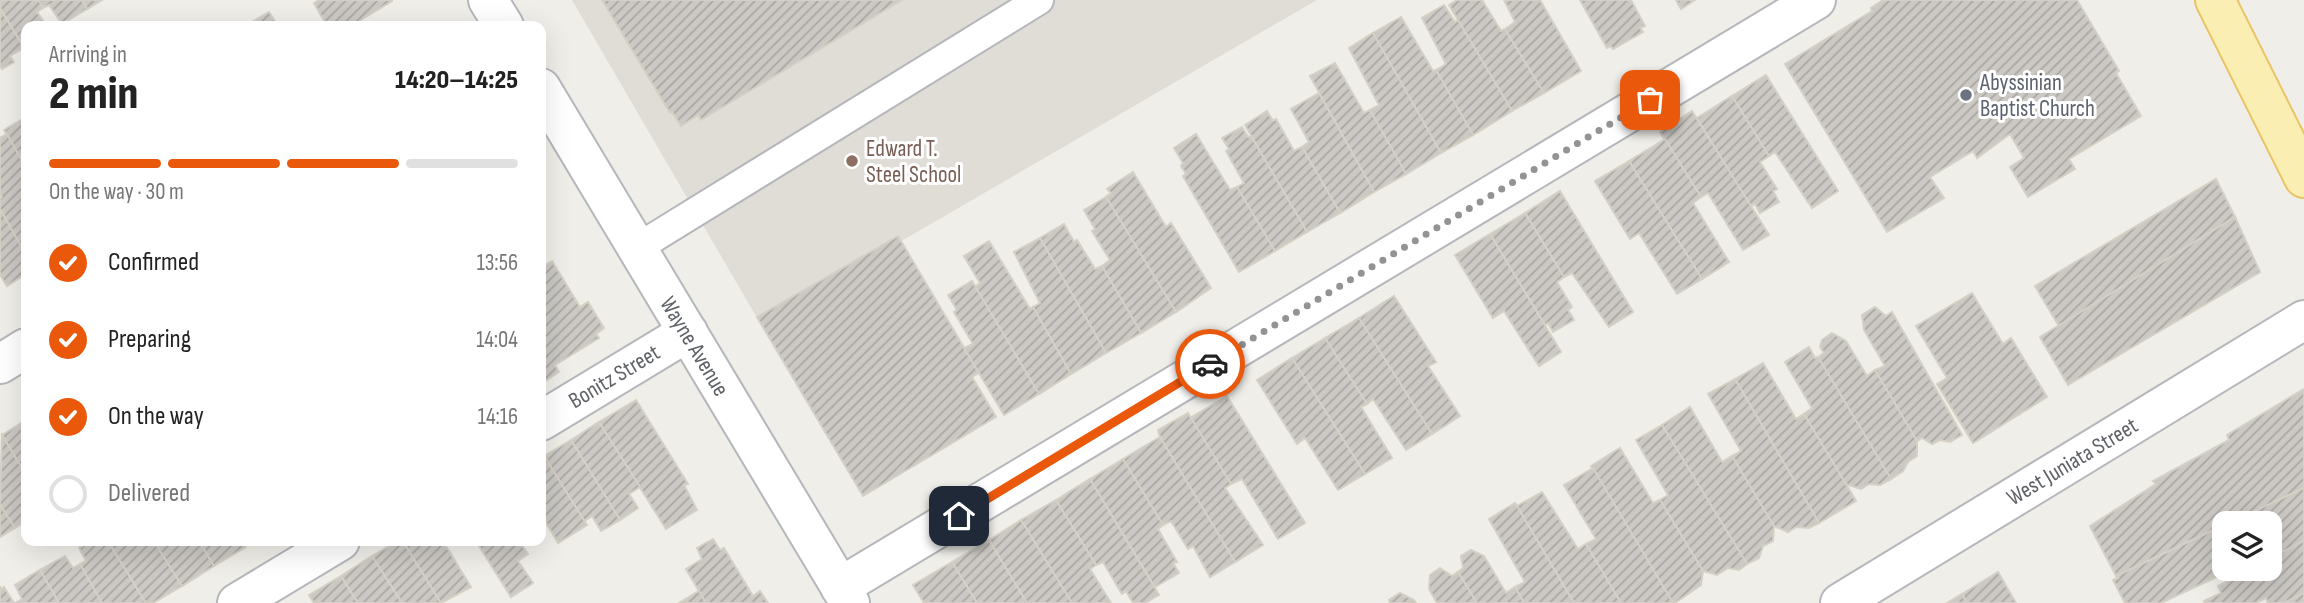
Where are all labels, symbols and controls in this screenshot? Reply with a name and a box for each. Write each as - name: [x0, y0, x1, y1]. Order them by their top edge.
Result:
- text: Arriving in: [49, 41, 127, 69]
- text: 14:20–14:25: [395, 65, 518, 96]
- text: 2 min: [49, 67, 138, 122]
- place label: Abyssinian Baptist Church: [1979, 69, 2095, 123]
- pin: [1620, 70, 1680, 130]
- icon: bag: [1631, 81, 1669, 119]
- marker: Abyssinian Baptist Church: [1958, 87, 1974, 103]
- place label: Edward T. Steel School: [866, 135, 961, 189]
- marker: Edward T. Steel School: [844, 153, 860, 169]
- text: On the way · 30 m: [49, 178, 184, 206]
- icon: check: [49, 244, 87, 282]
- text: Confirmed: [108, 247, 199, 278]
- text: 13:56: [477, 249, 518, 277]
- street label: Wayne Avenue: [654, 292, 735, 401]
- icon: check: [49, 321, 87, 359]
- text: Preparing: [108, 324, 191, 355]
- text: 14:04: [476, 326, 518, 354]
- courier: [1175, 329, 1245, 399]
- street label: Bonitz Street: [564, 339, 665, 415]
- icon: car: [1191, 345, 1229, 383]
- icon: check: [49, 398, 87, 436]
- text: On the way: [108, 401, 204, 432]
- text: 14:16: [478, 403, 518, 431]
- street label: West Juniata Street: [2002, 412, 2143, 512]
- text: Delivered: [108, 478, 190, 509]
- pin: [929, 486, 989, 546]
- icon: home: [940, 497, 978, 535]
- map controls: [2212, 511, 2282, 581]
- button: layers: [2212, 511, 2282, 581]

